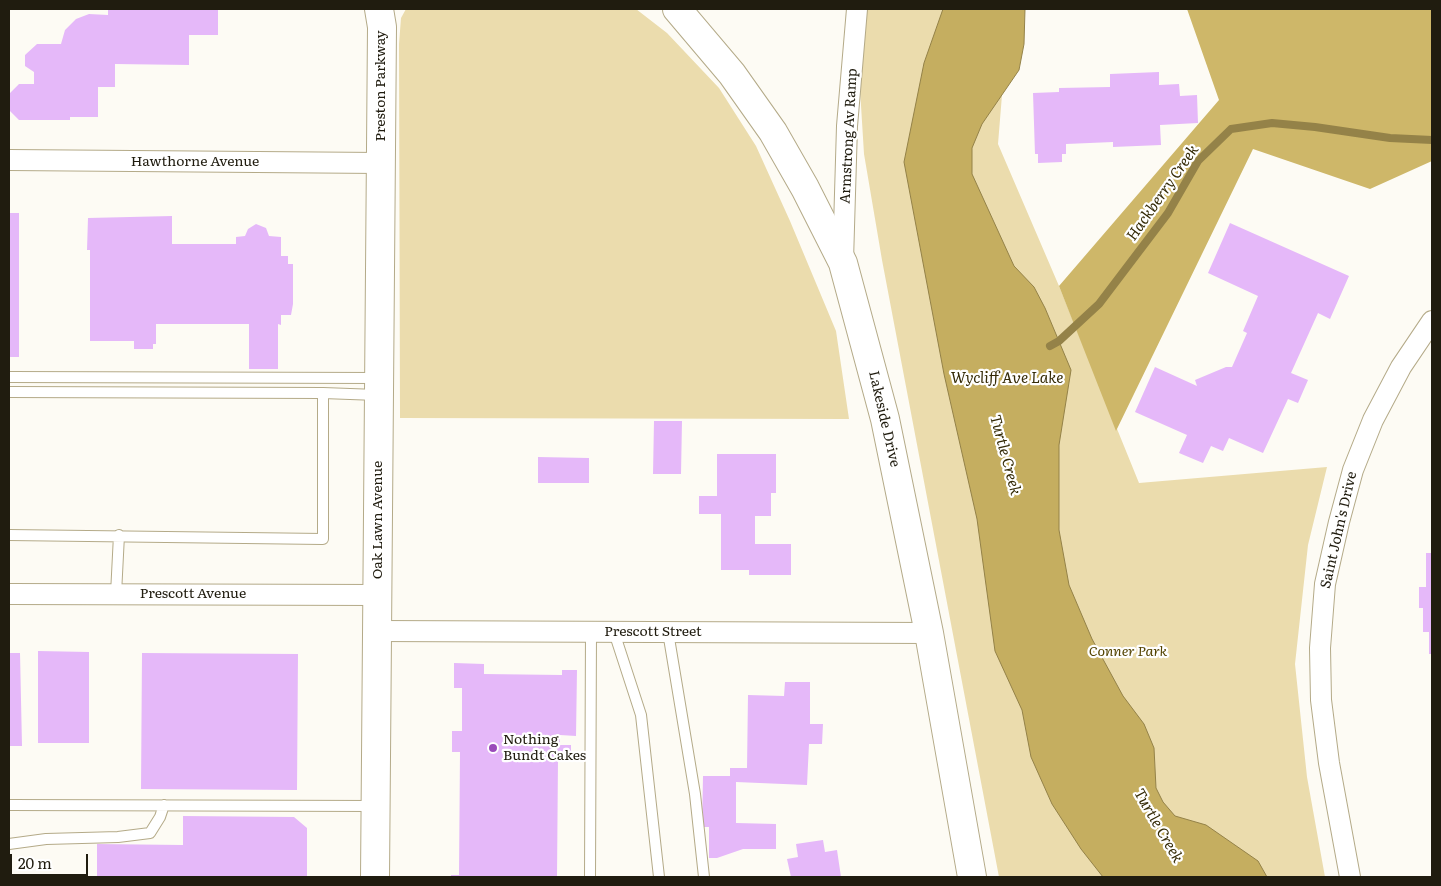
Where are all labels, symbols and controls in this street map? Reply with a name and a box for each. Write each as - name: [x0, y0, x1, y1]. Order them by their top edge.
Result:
- street label: Preston Parkway: [373, 30, 389, 142]
- street label: Armstrong Av Ramp: [837, 68, 861, 204]
- water label: Hackberry Creek: [1123, 142, 1203, 244]
- street label: Hawthorne Avenue: [131, 154, 259, 170]
- street label: Lakeside Drive: [865, 369, 903, 469]
- water label: Wycliff Ave Lake: [951, 370, 1063, 388]
- water label: Turtle Creek: [986, 413, 1024, 497]
- street label: Oak Lawn Avenue: [370, 461, 386, 579]
- street label: Saint John's Drive: [1317, 470, 1361, 590]
- street label: Prescott Avenue: [140, 586, 246, 602]
- street label: Prescott Street: [604, 624, 702, 640]
- park label: Conner Park: [1089, 644, 1167, 660]
- place label: Nothing Bundt Cakes: [503, 732, 586, 764]
- marker: Nothing Bundt Cakes: [487, 742, 499, 754]
- water label: Turtle Creek: [1130, 786, 1186, 866]
- scale bar: [12, 844, 90, 876]
- text: 20 m: [18, 851, 52, 874]

